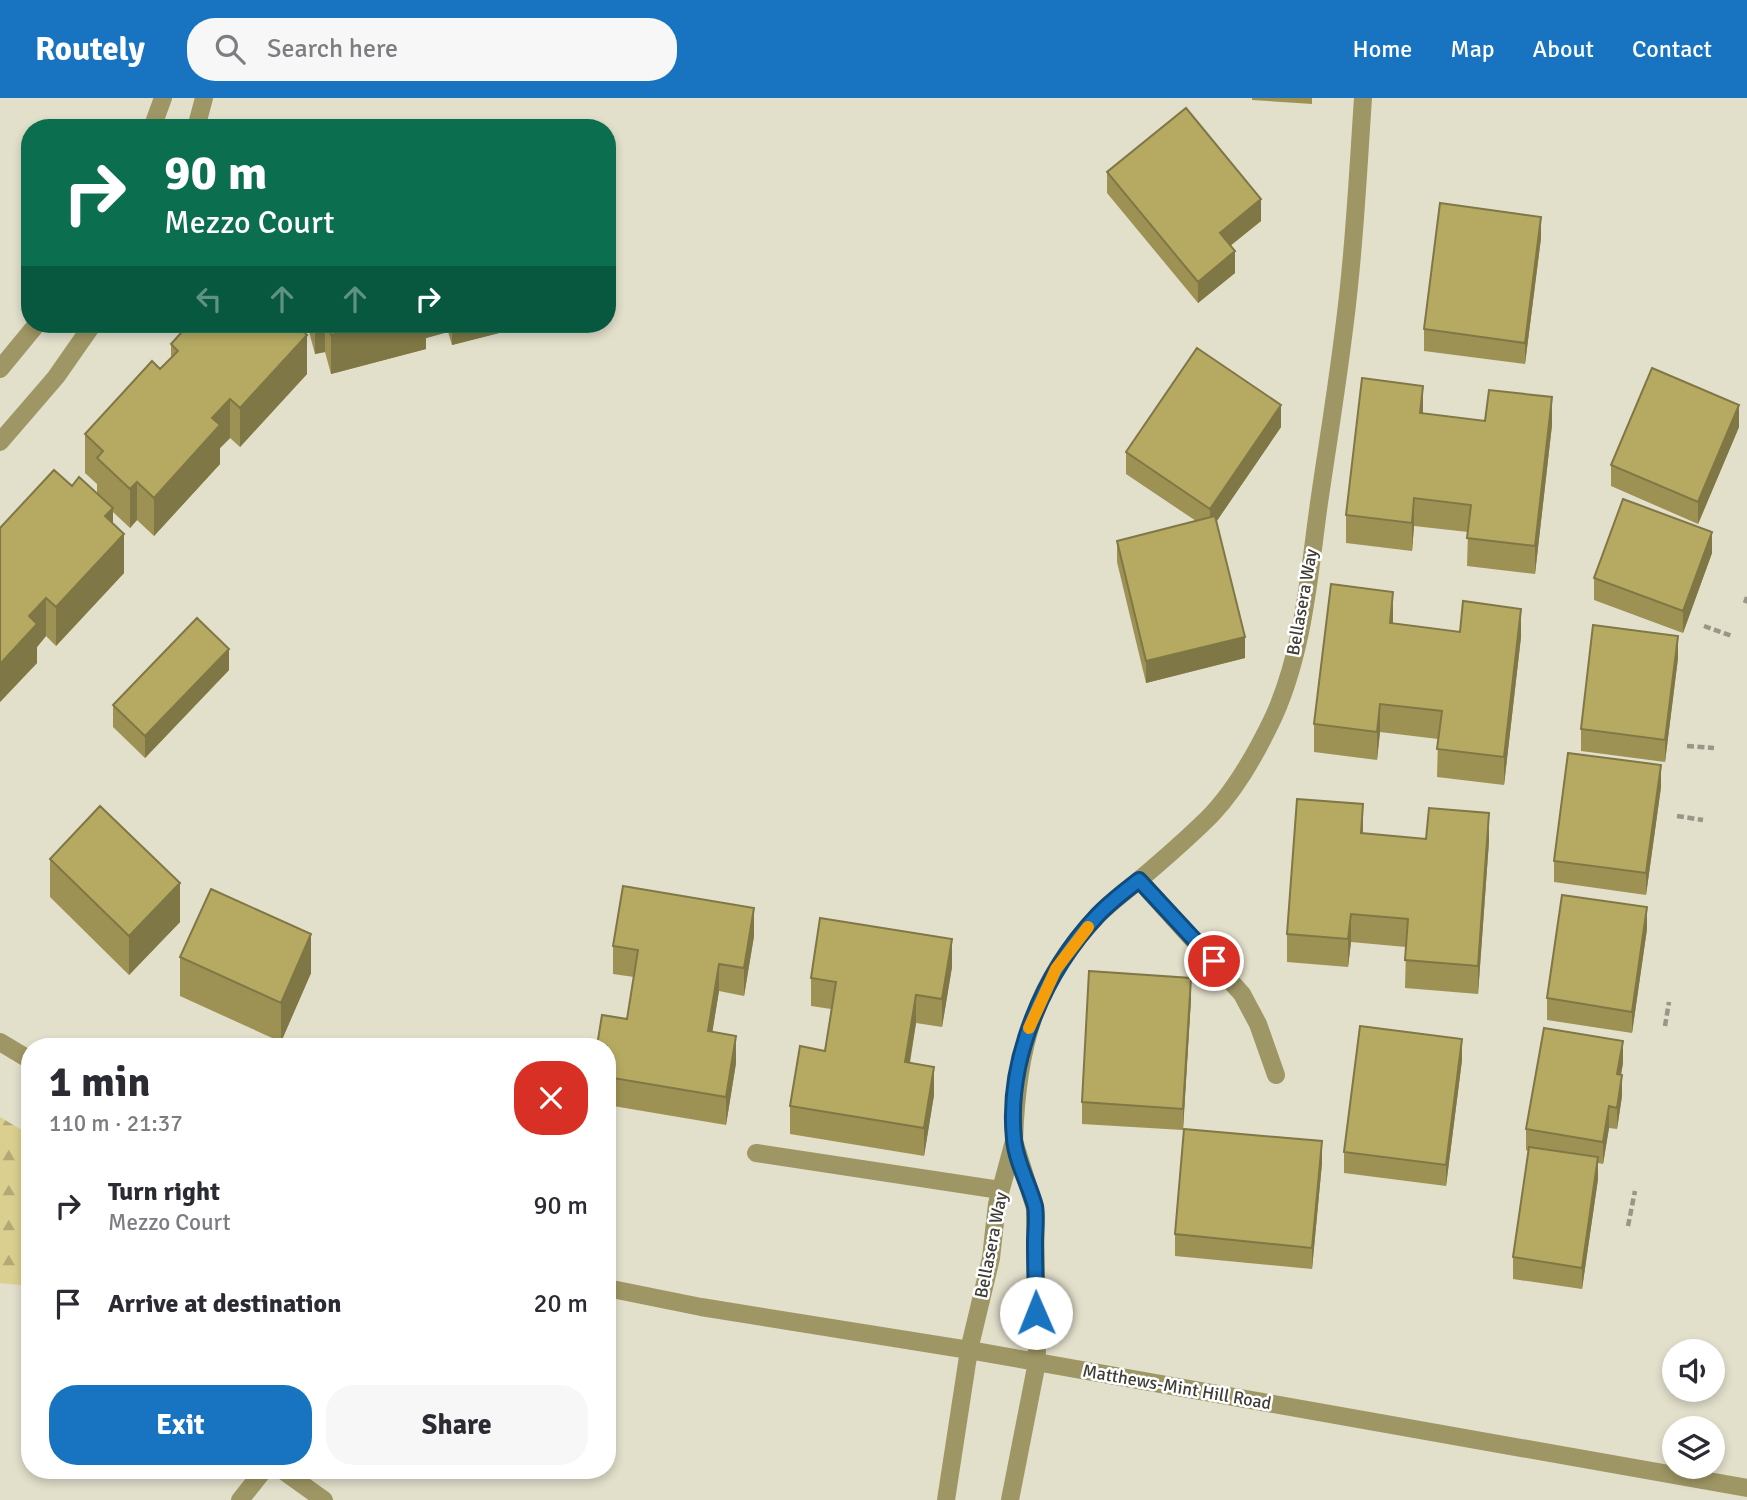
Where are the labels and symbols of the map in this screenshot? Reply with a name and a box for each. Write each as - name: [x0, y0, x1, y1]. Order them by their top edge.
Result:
- street label: Bellasera Way: [1282, 546, 1322, 657]
- pin: [1184, 931, 1244, 991]
- street label: Bellasera Way: [970, 1189, 1012, 1300]
- position arrow: [999, 1276, 1073, 1350]
- street label: Matthews-Mint Hill Road: [1081, 1360, 1273, 1414]

